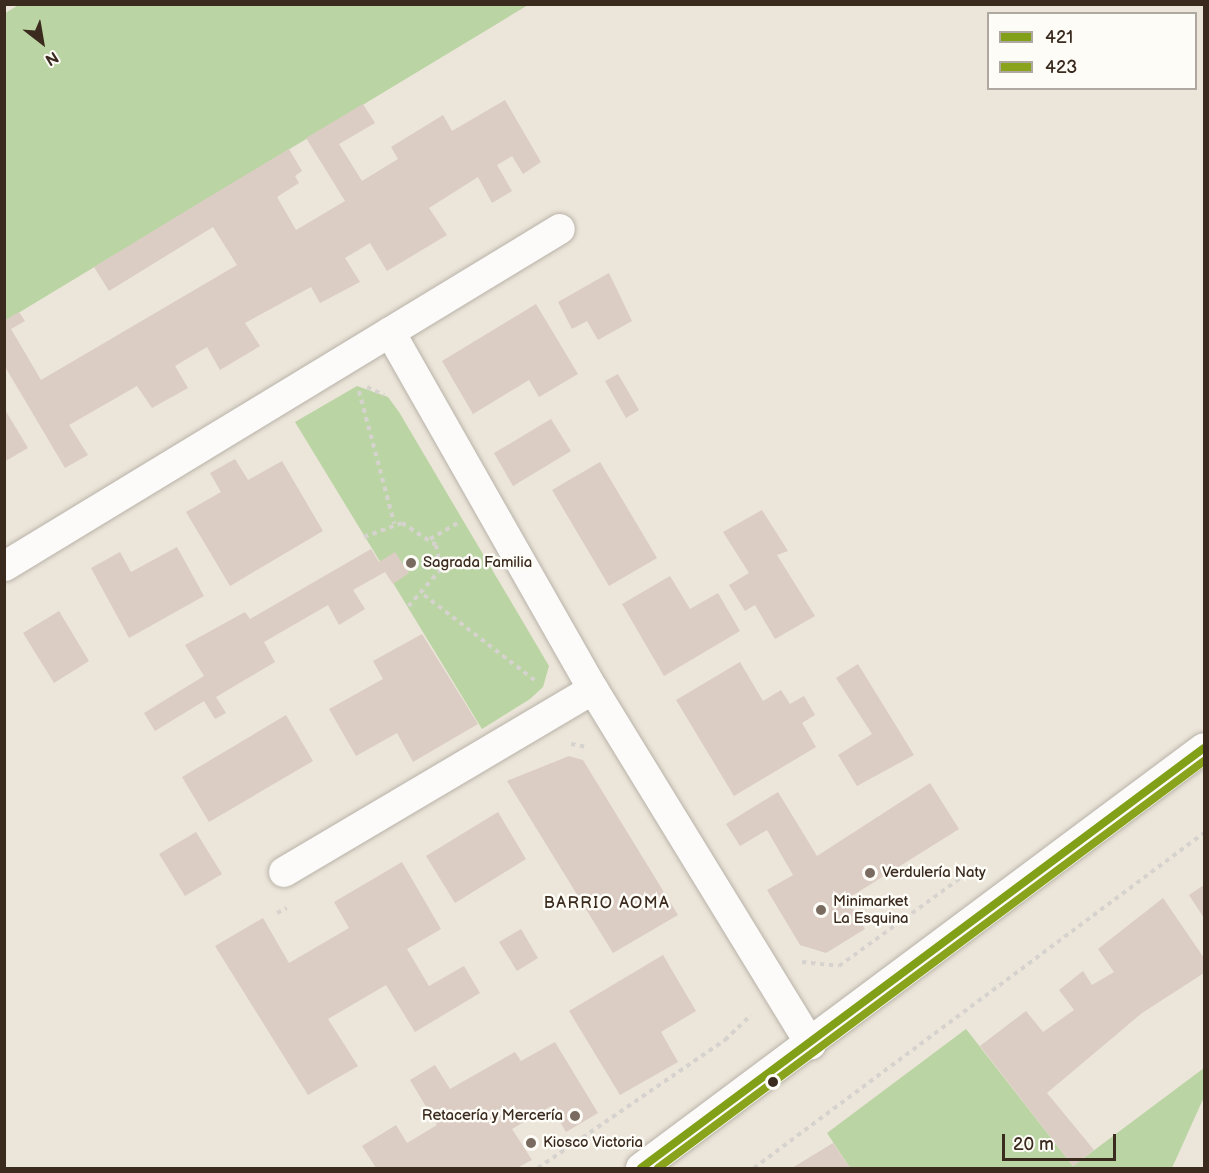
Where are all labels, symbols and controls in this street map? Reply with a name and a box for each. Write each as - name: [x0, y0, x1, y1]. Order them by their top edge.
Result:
- north arrow: [12, 12, 72, 72]
- legend: [987, 12, 1197, 90]
- text: 421: [1045, 27, 1073, 48]
- text: N: [41, 47, 62, 69]
- text: 423: [1045, 57, 1077, 78]
- place label: Sagrada Familia: [423, 554, 532, 572]
- marker: Sagrada Familia: [404, 556, 418, 570]
- place label: Verdulería Naty: [882, 864, 986, 882]
- marker: Verdulería Naty: [863, 866, 877, 880]
- place label: Minimarket La Esquina: [833, 892, 909, 927]
- district label: BARRIO AOMA: [544, 894, 670, 914]
- marker: Minimarket La Esquina: [814, 903, 828, 917]
- unlabelled marker: [767, 1076, 779, 1088]
- place label: Retacería y Mercería: [420, 1107, 563, 1125]
- marker: Retacería y Mercería: [568, 1109, 582, 1123]
- scale bar: [1005, 1122, 1119, 1160]
- place label: Kiosco Victoria: [543, 1134, 644, 1152]
- text: 20 m: [1013, 1134, 1054, 1155]
- marker: Kiosco Victoria: [524, 1136, 538, 1150]

